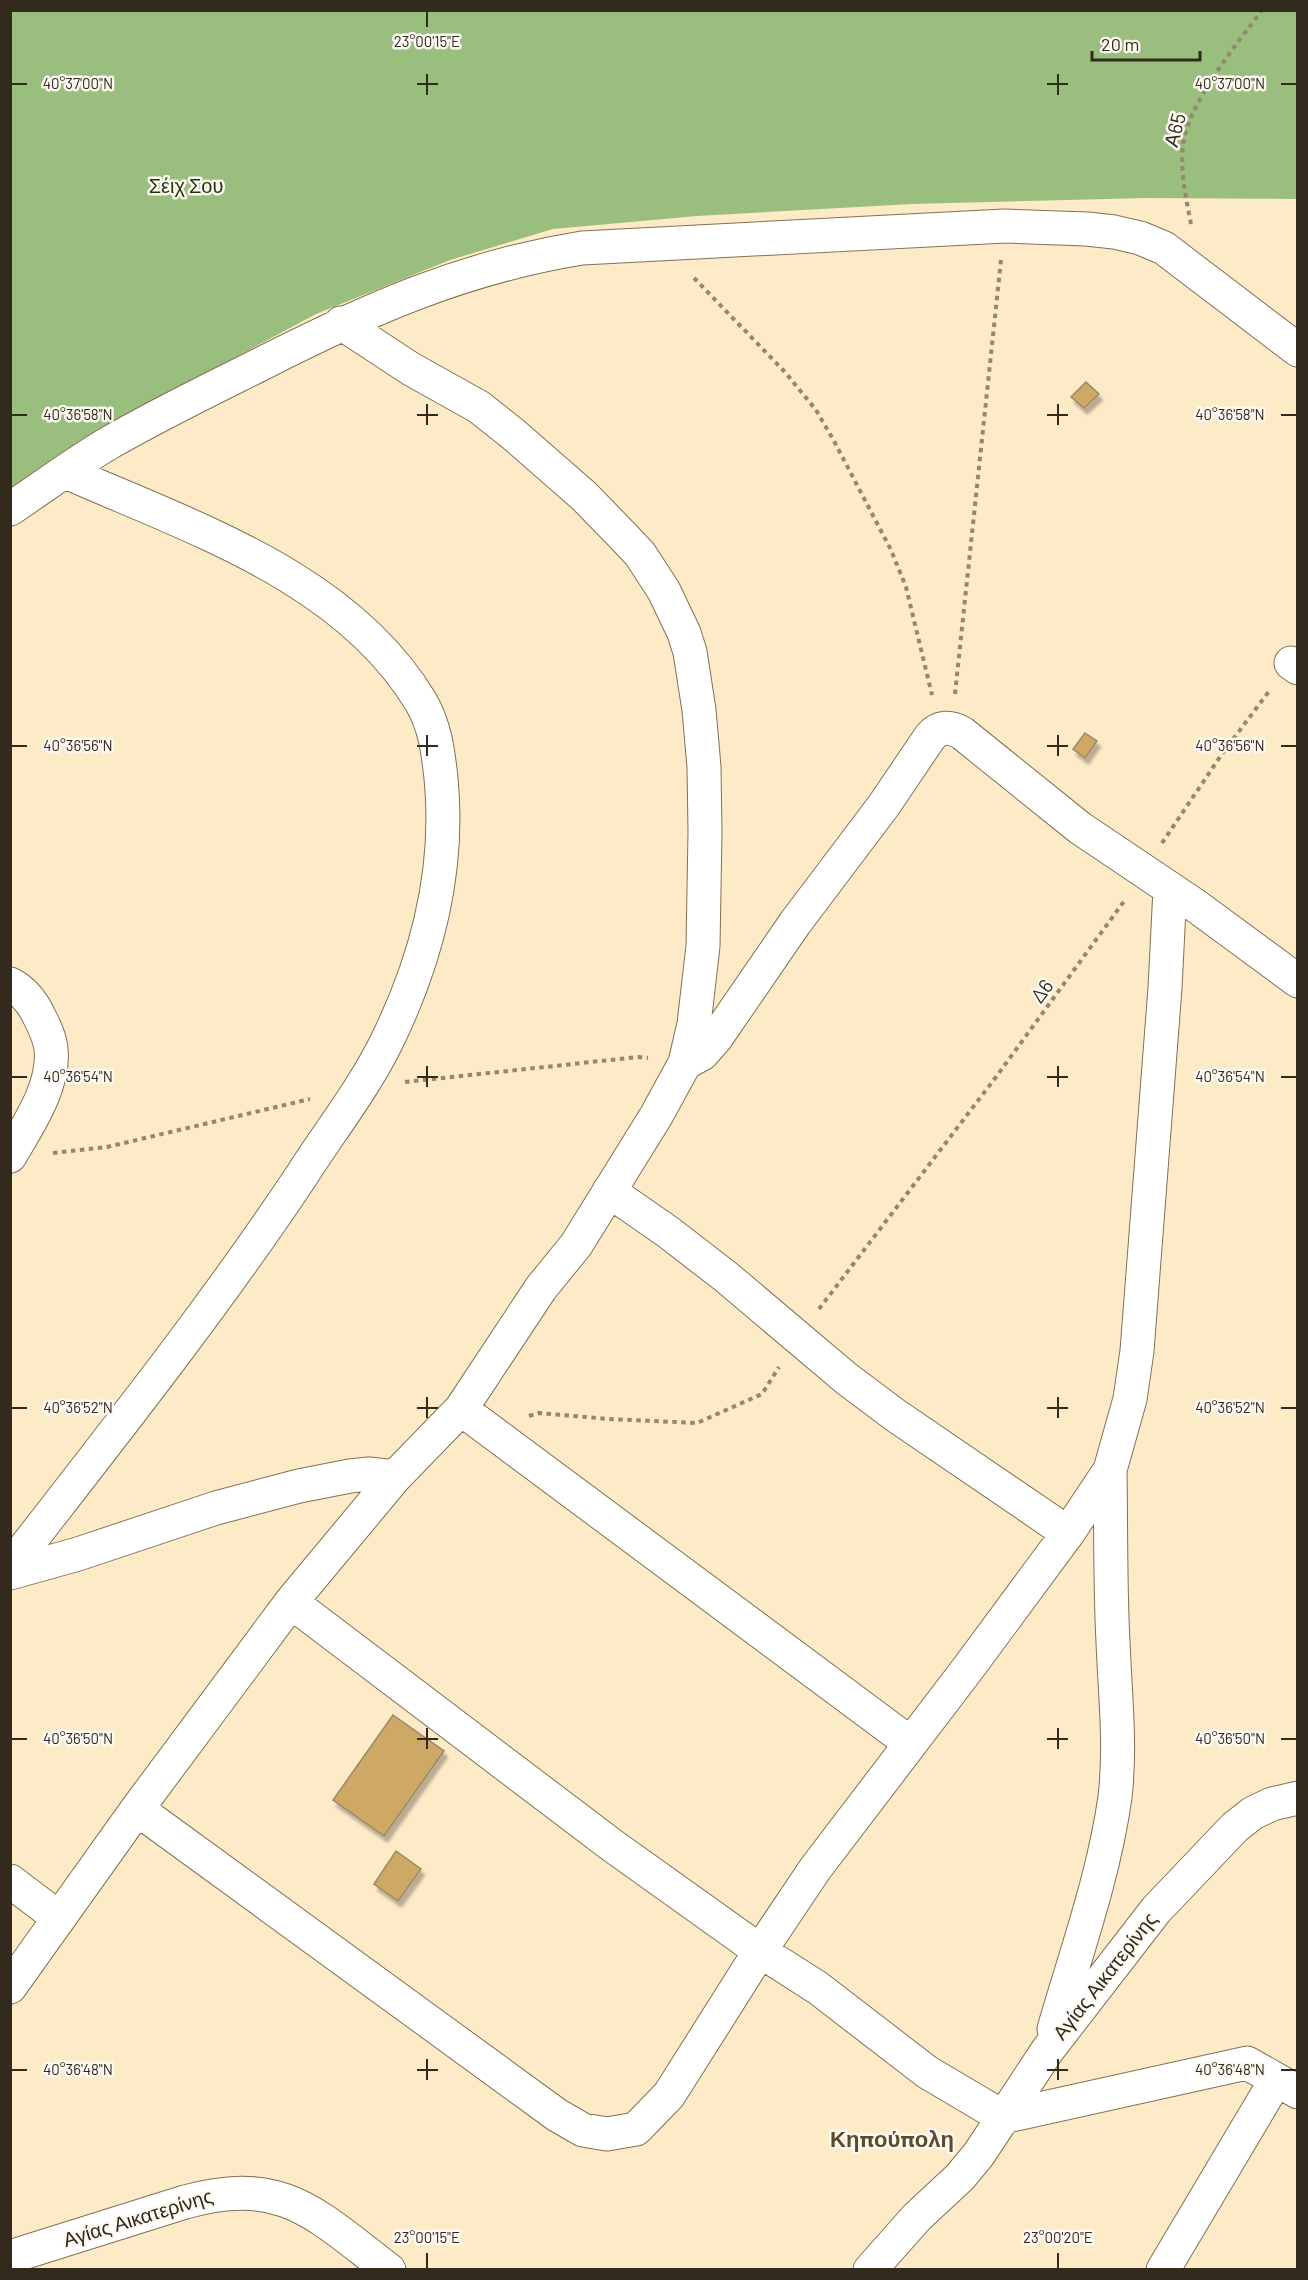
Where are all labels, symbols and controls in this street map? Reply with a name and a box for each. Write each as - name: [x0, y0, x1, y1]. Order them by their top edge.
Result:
- scale bar: [1092, 24, 1200, 62]
- text: 23°00'15"E: [394, 32, 460, 50]
- text: 20 m: [1101, 33, 1139, 55]
- text: 40°37'00"N: [43, 74, 113, 92]
- text: 40°37'00"N: [1195, 74, 1265, 92]
- street label: Α65: [1158, 110, 1190, 149]
- park label: Σέιχ Σου: [149, 173, 223, 197]
- text: 40°36'58"N: [43, 405, 113, 423]
- text: 40°36'58"N: [1195, 405, 1265, 423]
- text: 40°36'56"N: [43, 736, 113, 754]
- text: 40°36'56"N: [1195, 736, 1265, 754]
- street label: Δ6: [1025, 974, 1058, 1007]
- text: 40°36'54"N: [43, 1067, 113, 1085]
- text: 40°36'54"N: [1195, 1067, 1265, 1085]
- text: 40°36'52"N: [43, 1398, 113, 1416]
- text: 40°36'52"N: [1195, 1398, 1265, 1416]
- text: 40°36'50"N: [43, 1729, 113, 1747]
- text: 40°36'50"N: [1195, 1729, 1265, 1747]
- street label: Αγίας Αικατερίνης: [1047, 1907, 1162, 2044]
- text: 40°36'48"N: [43, 2060, 113, 2078]
- text: 40°36'48"N: [1195, 2060, 1265, 2078]
- district label: Κηπούπολη: [830, 2125, 954, 2152]
- street label: Αγίας Αικατερίνης: [60, 2183, 216, 2251]
- text: 23°00'15"E: [394, 2228, 460, 2246]
- text: 23°00'20"E: [1023, 2228, 1093, 2246]

